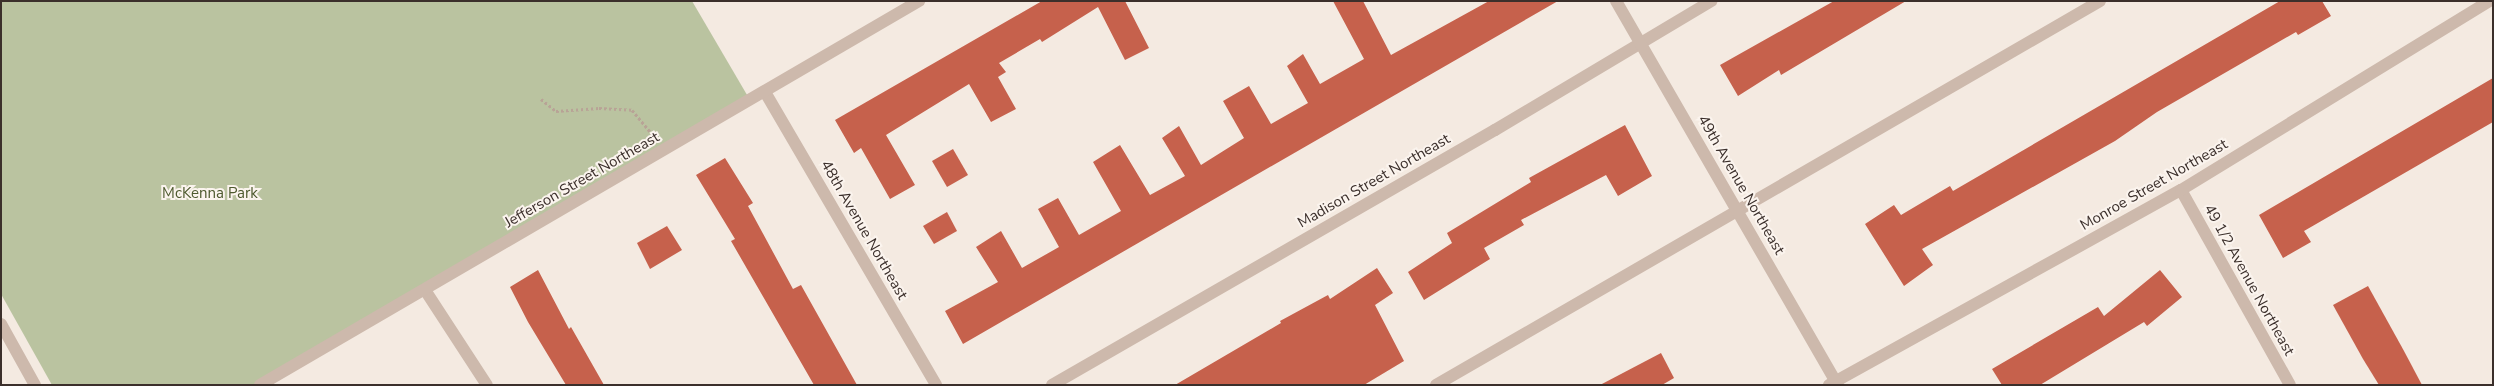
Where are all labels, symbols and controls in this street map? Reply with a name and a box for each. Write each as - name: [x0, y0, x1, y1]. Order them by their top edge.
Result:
- street label: 49th Avenue Northeast: [1694, 112, 1788, 258]
- street label: Jefferson Street Northeast: [501, 128, 663, 232]
- street label: Madison Street Northeast: [1295, 130, 1453, 232]
- street label: Monroe Street Northeast: [2077, 135, 2231, 235]
- street label: 48th Avenue Northeast: [817, 157, 911, 303]
- park label: McKenna Park: [162, 185, 258, 203]
- street label: 49 1/2 Avenue Northeast: [2200, 201, 2298, 359]

